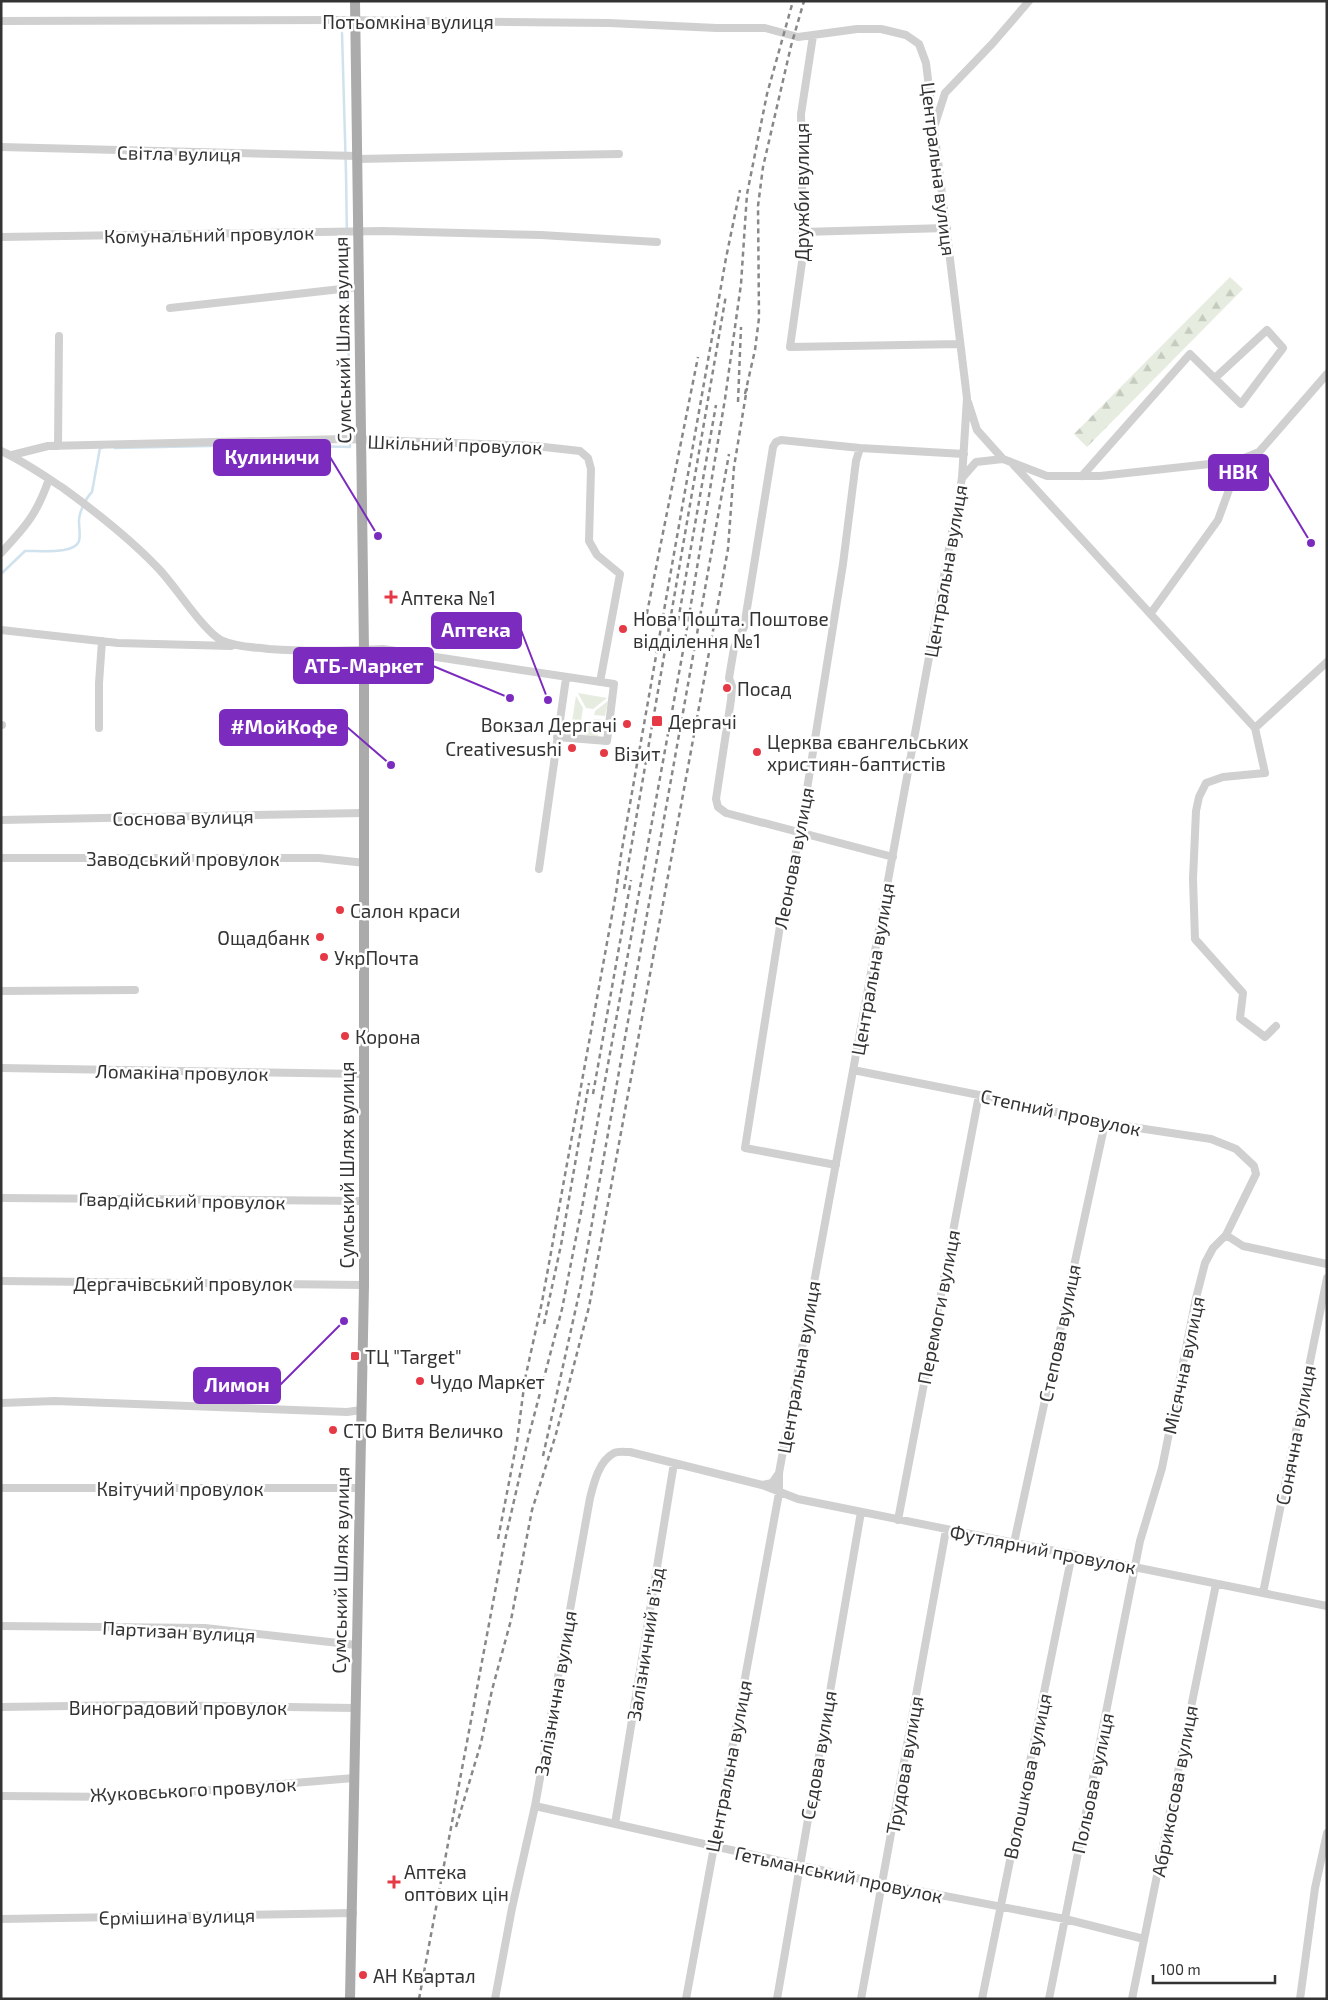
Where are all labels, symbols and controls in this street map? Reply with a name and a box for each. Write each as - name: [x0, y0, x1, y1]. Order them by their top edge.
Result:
- street label: Потьомкіна вулиця: [322, 10, 494, 34]
- street label: Центральна вулиця: [916, 81, 961, 257]
- street label: Дружби вулиця: [790, 123, 814, 261]
- street label: Світла вулиця: [117, 140, 241, 167]
- street label: Комунальний провулок: [104, 221, 314, 248]
- street label: Сумський Шлях вулиця: [329, 236, 356, 444]
- street label: Шкільний провулок: [367, 429, 543, 460]
- callout: Кулиничи: [214, 440, 330, 475]
- text: Кулиничи: [224, 444, 320, 468]
- callout: НВК: [1209, 455, 1268, 490]
- text: НВК: [1218, 459, 1258, 483]
- street label: Центральна вулиця: [918, 483, 972, 659]
- place label: Аптека №1: [401, 586, 496, 609]
- marker: Аптека №1: [385, 591, 397, 603]
- place label: Нова Пошта. Поштове відділення №1: [633, 607, 829, 652]
- callout: Аптека: [432, 613, 521, 648]
- text: Аптека: [441, 617, 511, 641]
- marker: Нова Пошта. Поштове відділення №1: [617, 623, 629, 635]
- callout: АТБ-Маркет: [294, 648, 433, 683]
- text: АТБ-Маркет: [304, 653, 424, 677]
- place label: Посад: [737, 677, 792, 700]
- marker: Посад: [721, 682, 733, 694]
- callout: #МойКофе: [220, 710, 347, 745]
- place label: Дергачі: [668, 710, 737, 733]
- place label: Вокзал Дергачі: [481, 713, 617, 736]
- text: #МойКофе: [230, 714, 338, 738]
- marker: Дергачі: [650, 714, 664, 728]
- marker: Вокзал Дергачі: [621, 718, 633, 730]
- place label: Церква євангельських християн-баптистів: [767, 730, 969, 775]
- place label: Creativesushi: [445, 737, 562, 760]
- marker: Creativesushi: [566, 742, 578, 754]
- place label: Візит: [614, 742, 660, 765]
- marker: Церква євангельських християн-баптистів: [751, 746, 763, 758]
- marker: Візит: [598, 747, 610, 759]
- street label: Леонова вулиця: [768, 785, 819, 931]
- street label: Соснова вулиця: [112, 804, 254, 831]
- street label: Заводський провулок: [86, 847, 280, 871]
- street label: Центральна вулиця: [845, 881, 899, 1057]
- place label: Салон краси: [350, 899, 460, 922]
- marker: Салон краси: [334, 904, 346, 916]
- place label: Ощадбанк: [217, 926, 310, 949]
- marker: Ощадбанк: [314, 931, 326, 943]
- place label: УкрПочта: [334, 946, 419, 969]
- marker: УкрПочта: [318, 951, 330, 963]
- place label: Корона: [355, 1025, 421, 1048]
- marker: Корона: [339, 1030, 351, 1042]
- street label: Ломакіна провулок: [95, 1059, 269, 1086]
- street label: Сумський Шлях вулиця: [335, 1061, 359, 1269]
- street label: Степний провулок: [979, 1084, 1143, 1141]
- street label: Гвардійський провулок: [78, 1187, 286, 1214]
- street label: Перемоги вулиця: [912, 1228, 965, 1386]
- street label: Степова вулиця: [1033, 1262, 1086, 1404]
- street label: Дергачівський провулок: [73, 1272, 293, 1296]
- street label: Центральна вулиця: [771, 1279, 825, 1455]
- street label: Місячна вулиця: [1157, 1294, 1210, 1436]
- place label: ТЦ "Target": [365, 1345, 462, 1368]
- marker: ТЦ "Target": [349, 1350, 361, 1362]
- street label: Сонячна вулиця: [1270, 1363, 1321, 1507]
- callout: Лимон: [194, 1368, 280, 1403]
- place label: Чудо Маркет: [430, 1370, 545, 1394]
- text: Лимон: [204, 1372, 270, 1396]
- marker: Чудо Маркет: [414, 1375, 426, 1387]
- place label: СТО Витя Величко: [343, 1419, 503, 1442]
- marker: СТО Витя Величко: [327, 1424, 339, 1436]
- street label: Сумський Шлях вулиця: [327, 1466, 354, 1674]
- street label: Квітучий провулок: [96, 1477, 264, 1501]
- street label: Футлярний провулок: [948, 1520, 1138, 1579]
- street label: Залізничний в’їзд: [622, 1566, 668, 1722]
- street label: Залізнична вулиця: [529, 1609, 582, 1778]
- street label: Партизан вулиця: [102, 1616, 256, 1647]
- street label: Центральна вулиця: [700, 1678, 757, 1854]
- street label: Сєдова вулиця: [795, 1689, 842, 1822]
- street label: Волошкова вулиця: [998, 1691, 1057, 1861]
- street label: Трудова вулиця: [880, 1694, 928, 1836]
- street label: Виноградовий провулок: [69, 1696, 287, 1720]
- street label: Абрикосова вулиця: [1146, 1703, 1203, 1879]
- street label: Польова вулиця: [1066, 1711, 1119, 1856]
- street label: Жуковського провулок: [89, 1772, 297, 1807]
- street label: Гетьманський провулок: [733, 1841, 945, 1908]
- place label: Аптека оптових цін: [404, 1860, 509, 1905]
- marker: Аптека оптових цін: [388, 1876, 400, 1888]
- street label: Єрмішина вулиця: [99, 1903, 256, 1930]
- scale bar: [1153, 1952, 1276, 1984]
- text: 100 m: [1160, 1960, 1201, 1978]
- place label: АН Квартал: [373, 1964, 476, 1987]
- marker: АН Квартал: [357, 1969, 369, 1981]

